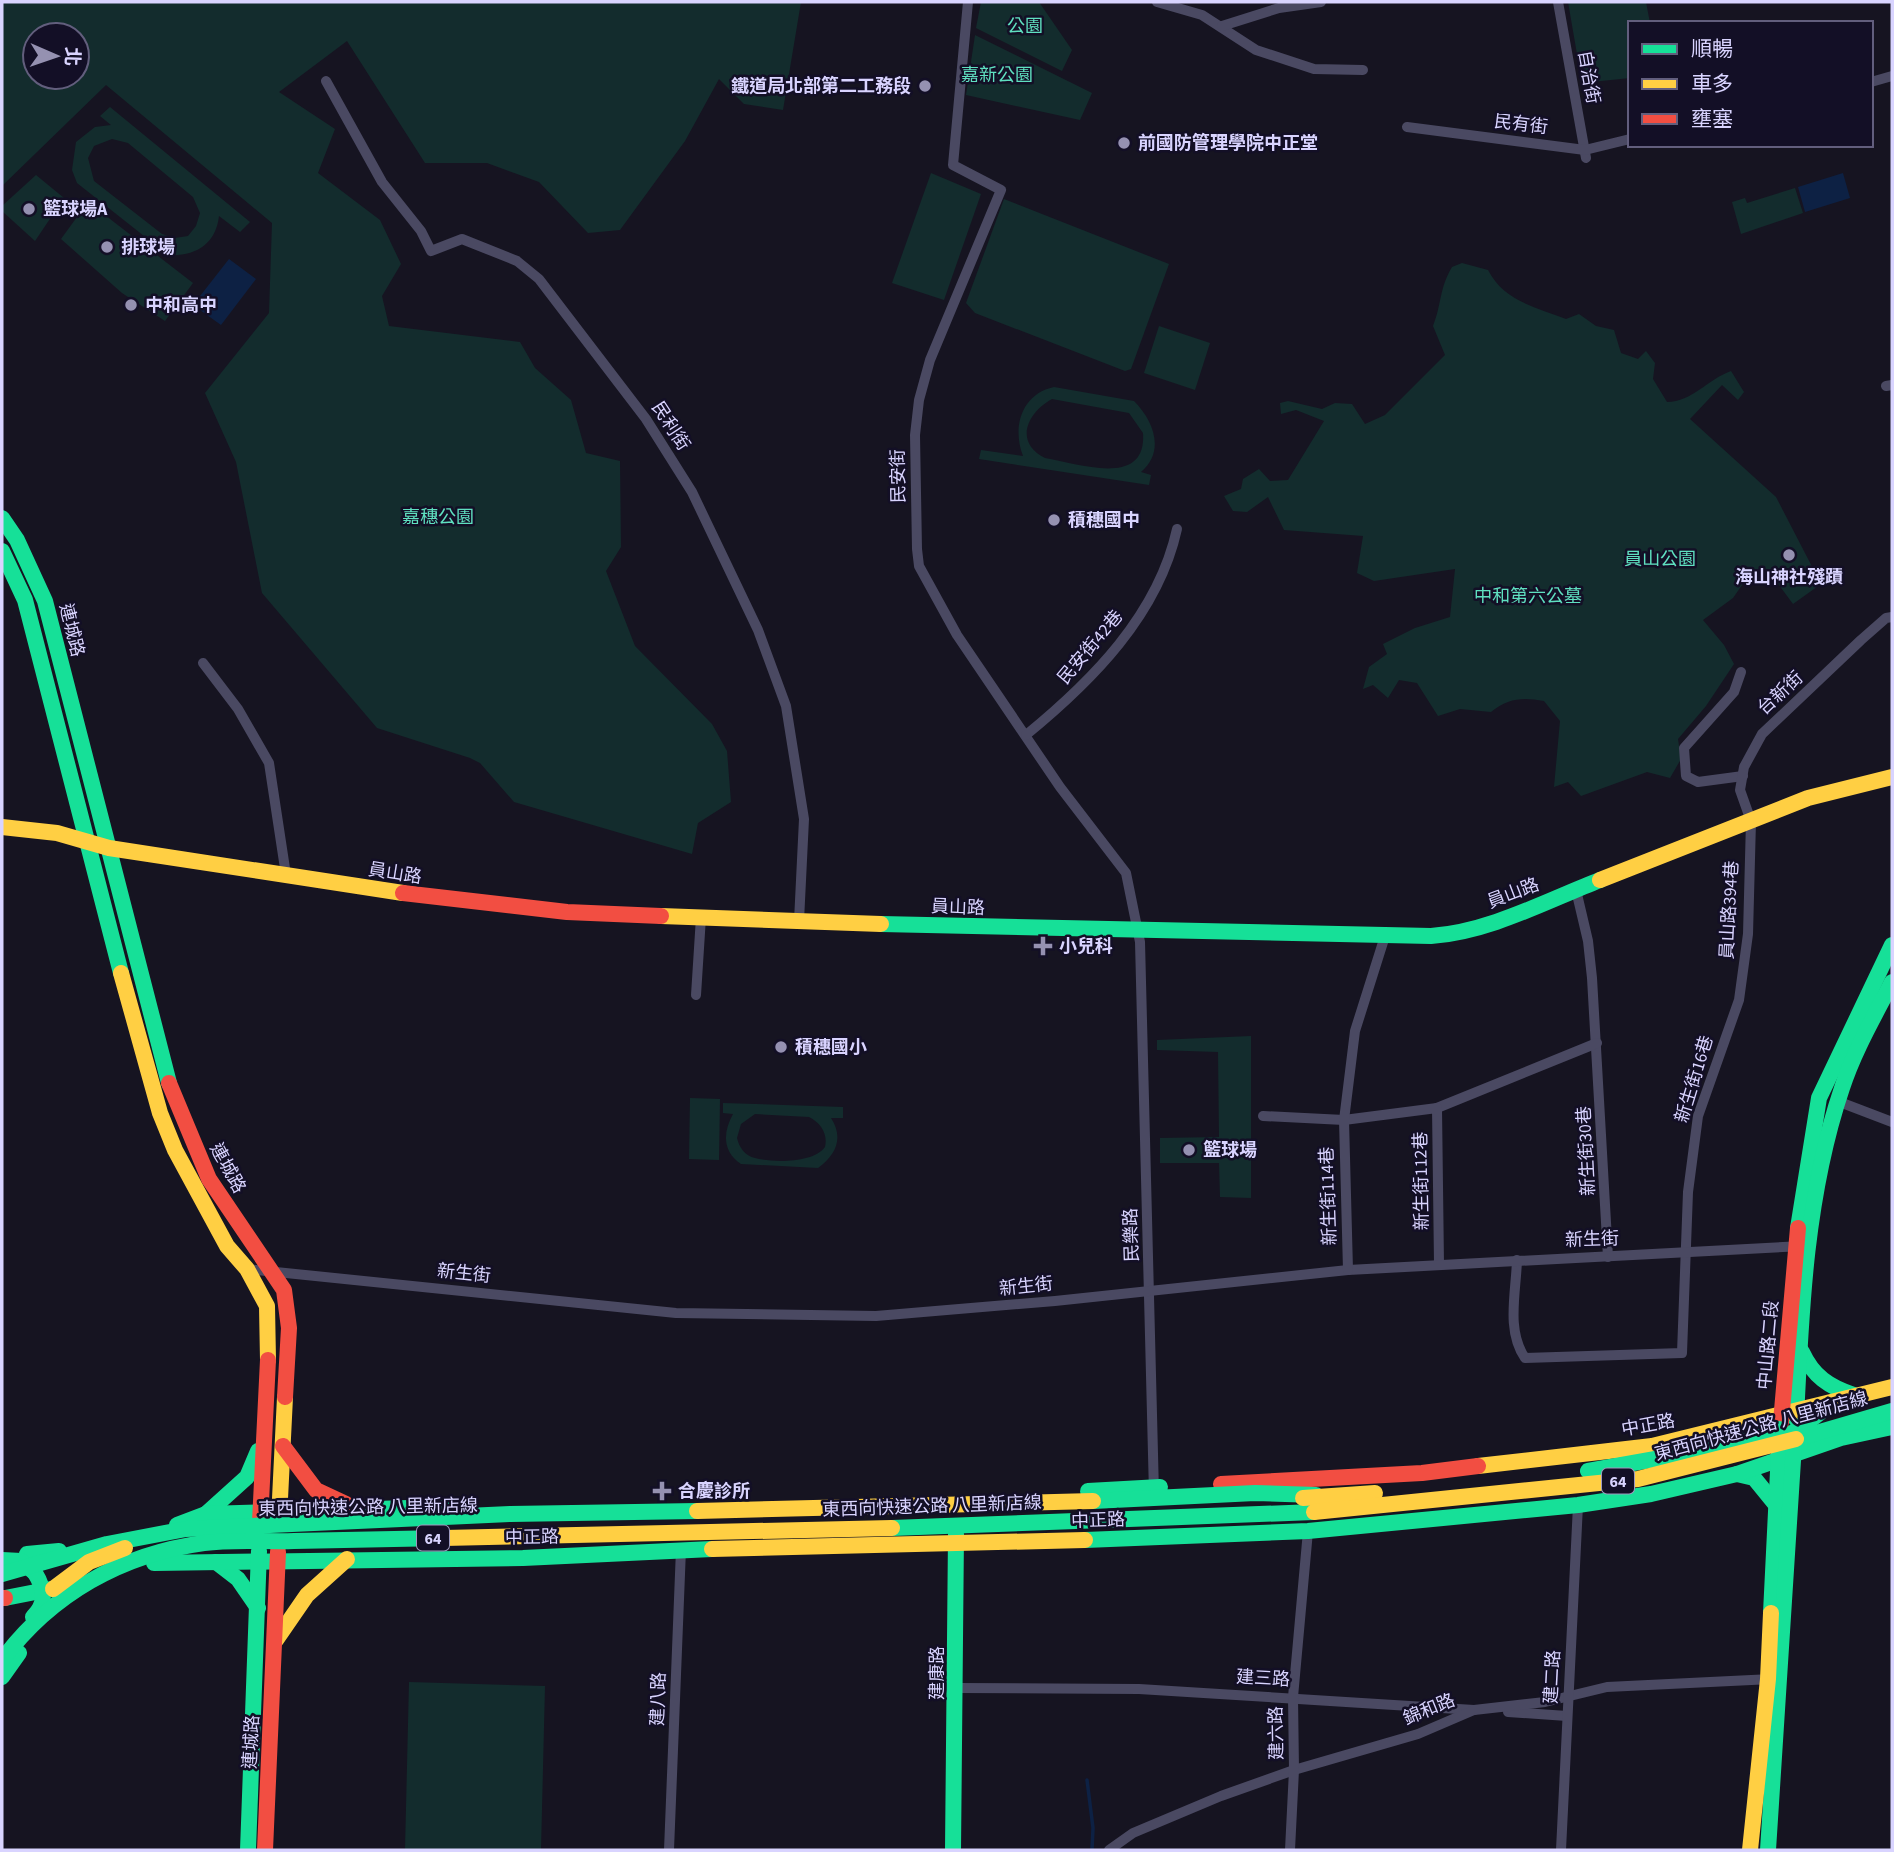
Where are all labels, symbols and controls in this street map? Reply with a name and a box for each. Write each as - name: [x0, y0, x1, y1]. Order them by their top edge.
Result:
- park label: 公園: [1007, 14, 1043, 39]
- north arrow: [21, 21, 91, 91]
- legend: [1628, 21, 1873, 147]
- text: 順暢: [1691, 34, 1733, 64]
- text: 北: [58, 47, 85, 67]
- street label: 自治街: [1572, 48, 1606, 106]
- park label: 嘉新公園: [961, 63, 1033, 88]
- text: 車多: [1691, 69, 1733, 99]
- place label: 鐵道局北部第二工務段: [731, 74, 911, 99]
- marker: 鐵道局北部第二工務段: [917, 78, 933, 94]
- text: 壅塞: [1691, 104, 1733, 134]
- street label: 民有街: [1493, 109, 1549, 140]
- place label: 前國防管理學院中正堂: [1138, 131, 1318, 156]
- marker: 前國防管理學院中正堂: [1116, 135, 1132, 151]
- place label: 籃球場A: [43, 197, 108, 222]
- marker: 籃球場A: [21, 201, 37, 217]
- place label: 排球場: [121, 235, 175, 260]
- marker: 排球場: [99, 239, 115, 255]
- place label: 中和高中: [145, 293, 217, 318]
- marker: 中和高中: [123, 297, 139, 313]
- street label: 民利街: [645, 397, 696, 456]
- street label: 民安街: [886, 449, 911, 503]
- park label: 嘉穗公園: [402, 505, 474, 530]
- place label: 積穗國中: [1068, 508, 1140, 533]
- marker: 積穗國中: [1046, 512, 1062, 528]
- park label: 員山公園: [1624, 547, 1696, 572]
- marker: 海山神社殘蹟: [1781, 547, 1797, 563]
- place label: 海山神社殘蹟: [1735, 565, 1843, 590]
- park label: 中和第六公墓: [1474, 584, 1582, 609]
- street label: 連城路: [53, 601, 90, 659]
- street label: 民安街42巷: [1052, 605, 1129, 690]
- street label: 台新街: [1752, 666, 1809, 721]
- street label: 員山路: [366, 857, 424, 890]
- street label: 員山路394巷: [1714, 860, 1745, 960]
- street label: 員山路: [1483, 872, 1543, 915]
- street label: 員山路: [931, 894, 985, 921]
- place label: 小兒科: [1059, 934, 1113, 959]
- marker: 小兒科: [1033, 936, 1053, 956]
- street label: 新生街16巷: [1669, 1033, 1720, 1126]
- place label: 積穗國小: [795, 1035, 867, 1060]
- marker: 積穗國小: [773, 1039, 789, 1055]
- street label: 新生街30巷: [1572, 1105, 1601, 1197]
- street label: 新生街112巷: [1408, 1131, 1435, 1231]
- place label: 籃球場: [1203, 1138, 1257, 1163]
- street label: 連城路: [204, 1139, 252, 1198]
- marker: 籃球場: [1181, 1142, 1197, 1158]
- street label: 新生街114巷: [1314, 1146, 1343, 1246]
- street label: 民樂路: [1118, 1208, 1145, 1262]
- street label: 新生街: [1565, 1226, 1619, 1253]
- street label: 新生街: [436, 1258, 492, 1289]
- street label: 新生街: [998, 1271, 1054, 1302]
- street label: 中山路二段: [1752, 1299, 1785, 1391]
- street label: 東西向快速公路 八里新店線: [1652, 1386, 1870, 1467]
- street label: 中正路: [1619, 1408, 1677, 1442]
- road number: 64: [1602, 1469, 1634, 1494]
- place label: 合慶診所: [678, 1479, 750, 1504]
- marker: 合慶診所: [652, 1481, 672, 1501]
- street label: 東西向快速公路 八里新店線: [822, 1490, 1042, 1523]
- street label: 東西向快速公路 八里新店線: [258, 1493, 478, 1522]
- street label: 中正路: [1071, 1507, 1125, 1534]
- street label: 中正路: [505, 1525, 559, 1550]
- road number: 64: [417, 1526, 449, 1550]
- street label: 建康路: [925, 1646, 950, 1700]
- street label: 建二路: [1539, 1649, 1566, 1705]
- street label: 建三路: [1235, 1665, 1291, 1692]
- street label: 建八路: [645, 1672, 672, 1726]
- street label: 錦和路: [1399, 1688, 1459, 1731]
- street label: 建六路: [1264, 1706, 1289, 1760]
- street label: 連城路: [238, 1714, 265, 1770]

